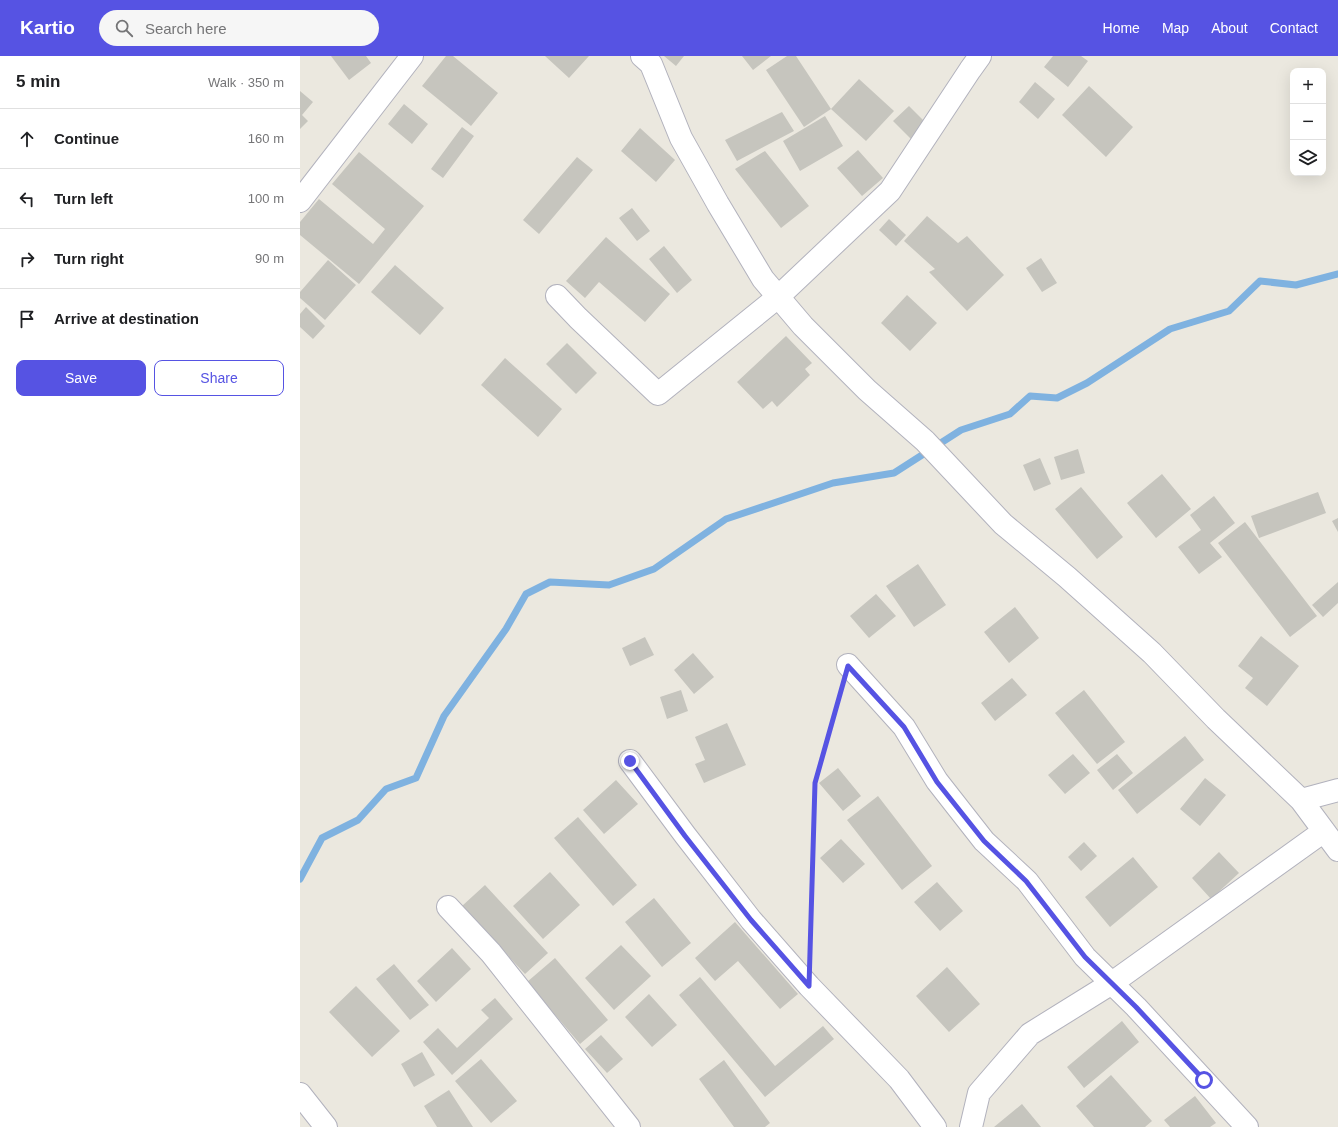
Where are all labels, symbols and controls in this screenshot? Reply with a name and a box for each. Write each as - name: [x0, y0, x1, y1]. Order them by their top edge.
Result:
- search box: [99, 10, 379, 46]
- text: Kartio: [20, 17, 75, 38]
- icon: search: [113, 17, 135, 39]
- text: Search here: [145, 20, 227, 37]
- text: Home: [1103, 20, 1140, 36]
- text: Map: [1162, 20, 1189, 36]
- text: About: [1211, 20, 1248, 36]
- text: Contact: [1270, 20, 1318, 36]
- map controls: [1290, 68, 1326, 176]
- button: +: [1290, 68, 1326, 104]
- text: 5 min: [16, 72, 60, 91]
- text: Walk · 350 m: [208, 75, 284, 90]
- button: −: [1290, 104, 1326, 140]
- icon: ahead: [16, 128, 38, 150]
- text: Continue: [54, 130, 119, 147]
- text: 160 m: [248, 131, 284, 146]
- button: layers: [1290, 140, 1326, 176]
- icon: left: [16, 188, 38, 210]
- text: Turn left: [54, 190, 113, 207]
- text: 100 m: [248, 191, 284, 206]
- icon: right: [16, 248, 38, 270]
- text: Turn right: [54, 250, 124, 267]
- text: 90 m: [255, 251, 284, 266]
- icon: arrive: [16, 308, 38, 330]
- text: Arrive at destination: [54, 310, 199, 327]
- button: Save: [16, 360, 146, 396]
- button: Share: [154, 360, 284, 396]
- route end: [621, 752, 639, 770]
- route start: [1195, 1071, 1213, 1089]

